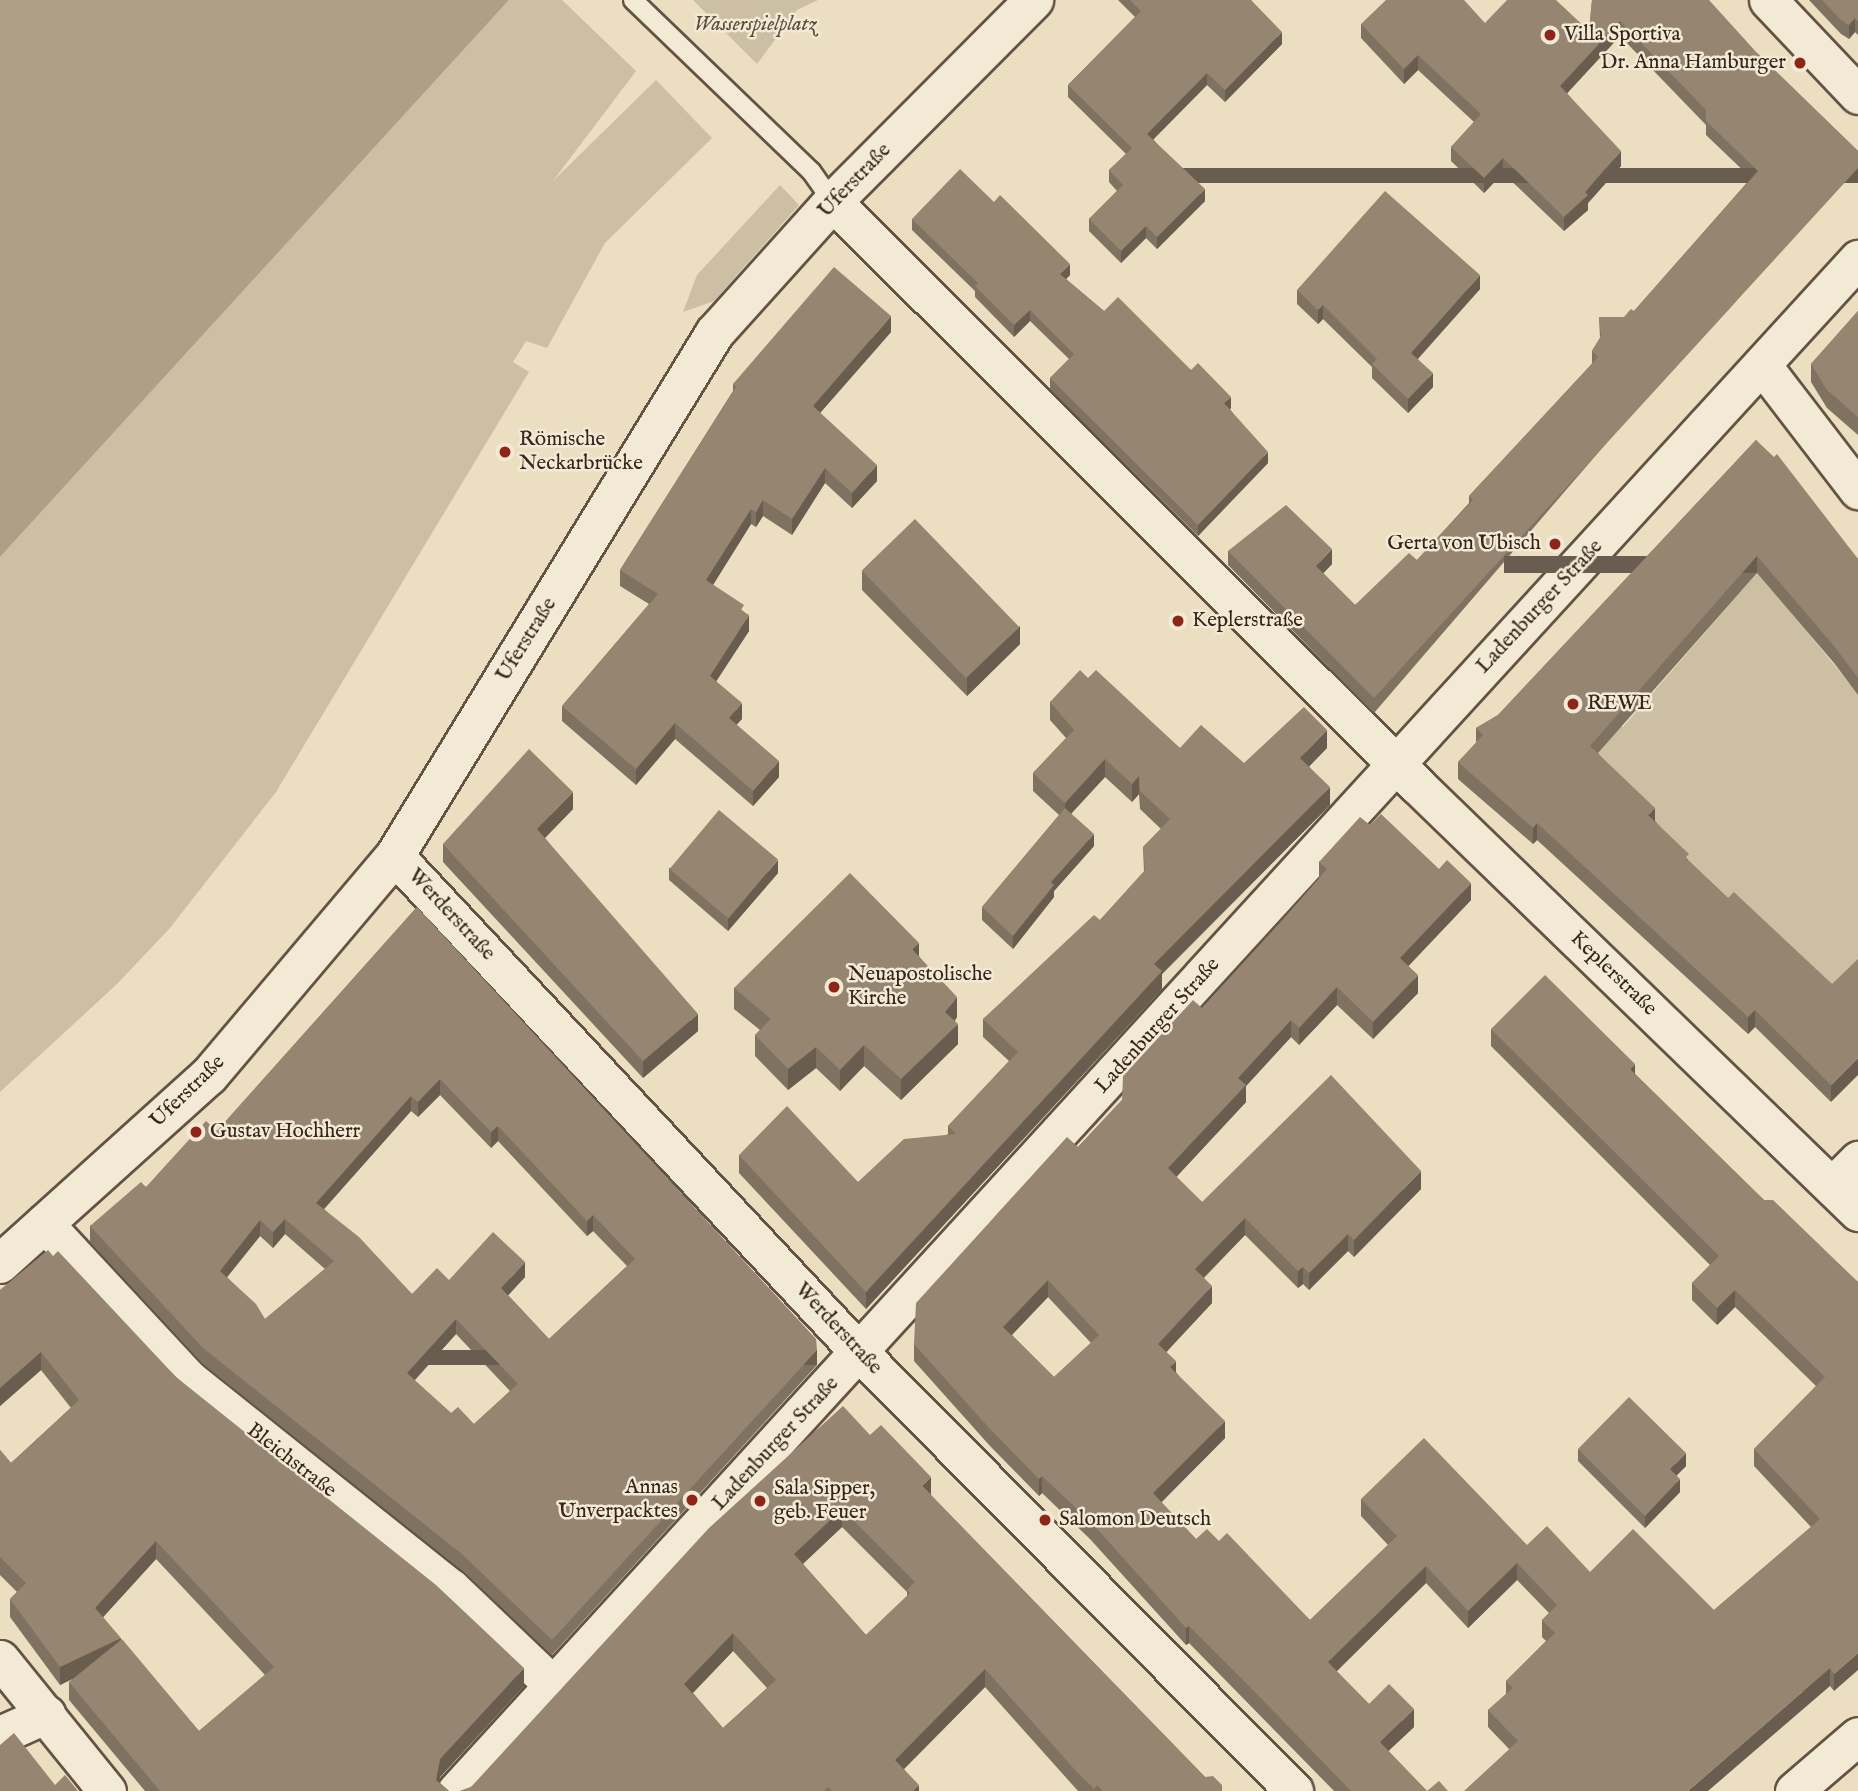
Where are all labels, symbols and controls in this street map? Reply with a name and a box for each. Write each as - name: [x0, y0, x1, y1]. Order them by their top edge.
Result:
- park label: Wasserspielplatz: [694, 12, 816, 38]
- place label: Villa Sportiva: [1564, 22, 1681, 48]
- marker: Villa Sportiva: [1542, 27, 1558, 43]
- place label: Dr. Anna Hamburger: [1601, 50, 1786, 76]
- marker: Dr. Anna Hamburger: [1792, 55, 1808, 71]
- street label: Uferstraße: [813, 138, 897, 224]
- place label: Römische Neckarbrücke: [519, 427, 643, 477]
- marker: Römische Neckarbrücke: [497, 444, 513, 460]
- place label: Gerta von Ubisch: [1387, 531, 1541, 557]
- street label: Ladenburger Straße: [1471, 535, 1609, 679]
- marker: Gerta von Ubisch: [1547, 536, 1563, 552]
- street label: Uferstraße: [491, 593, 563, 687]
- place label: Keplerstraße: [1192, 608, 1303, 634]
- marker: Keplerstraße: [1170, 613, 1186, 629]
- place label: REWE: [1587, 691, 1652, 717]
- marker: REWE: [1565, 696, 1581, 712]
- street label: Werderstraße: [402, 864, 500, 966]
- street label: Keplerstraße: [1564, 926, 1662, 1022]
- street label: Ladenburger Straße: [1090, 953, 1226, 1099]
- place label: Neuapostolische Kirche: [848, 962, 992, 1012]
- marker: Neuapostolische Kirche: [826, 979, 842, 995]
- street label: Uferstraße: [145, 1050, 231, 1134]
- place label: Gustav Hochherr: [210, 1119, 360, 1145]
- marker: Gustav Hochherr: [188, 1124, 204, 1140]
- street label: Werderstraße: [789, 1278, 887, 1380]
- street label: Ladenburger Straße: [707, 1372, 845, 1516]
- street label: Bleichstraße: [241, 1418, 341, 1504]
- place label: Annas Unverpacktes: [558, 1475, 678, 1525]
- place label: Sala Sipper, geb. Feuer: [774, 1476, 875, 1526]
- marker: Annas Unverpacktes: [684, 1492, 700, 1508]
- marker: Sala Sipper, geb. Feuer: [752, 1493, 768, 1509]
- place label: Salomon Deutsch: [1059, 1507, 1211, 1533]
- marker: Salomon Deutsch: [1037, 1512, 1053, 1528]

